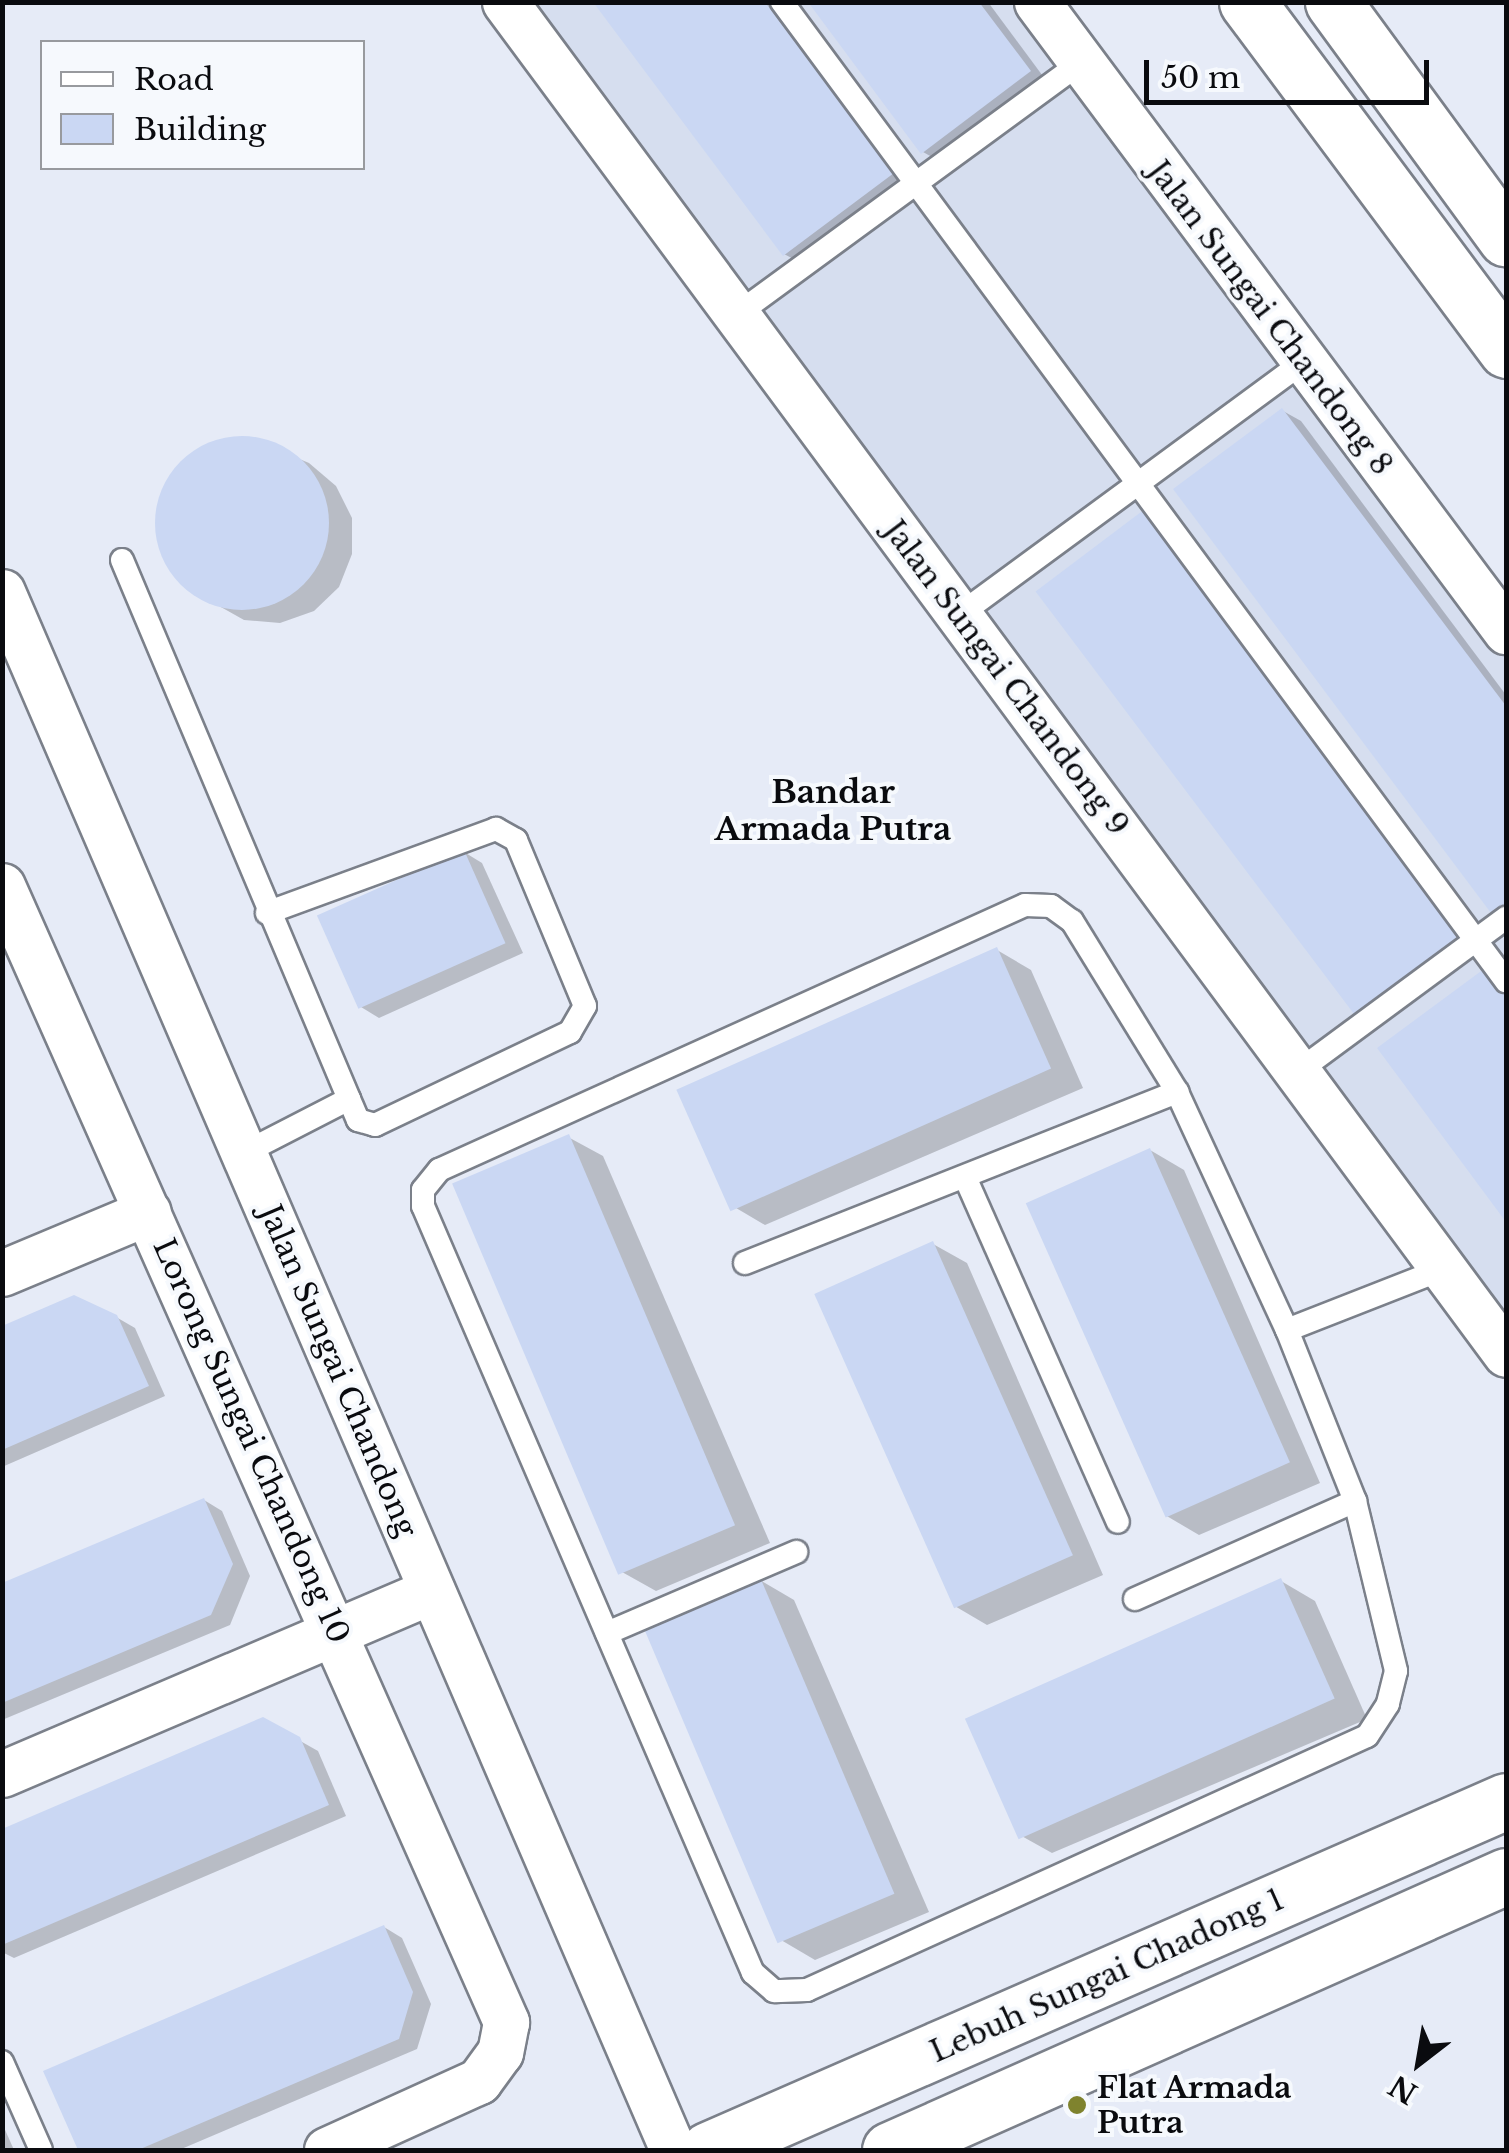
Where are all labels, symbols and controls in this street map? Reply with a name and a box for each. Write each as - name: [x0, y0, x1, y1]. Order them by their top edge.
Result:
- legend: [40, 40, 365, 170]
- scale bar: [1149, 40, 1434, 102]
- text: 50 m: [1161, 59, 1240, 96]
- text: Road: [134, 61, 214, 98]
- text: Building: [134, 111, 266, 148]
- street label: Jalan Sungai Chandong 8: [1140, 154, 1400, 482]
- street label: Jalan Sungai Chandong 9: [876, 513, 1136, 843]
- district label: Bandar Armada Putra: [715, 774, 951, 849]
- street label: Jalan Sungai Chandong: [252, 1200, 424, 1542]
- street label: Lorong Sungai Chandong 10: [145, 1233, 357, 1649]
- street label: Lebuh Sungai Chadong 1: [925, 1882, 1289, 2070]
- north arrow: [1369, 2013, 1469, 2113]
- text: N: [1383, 2067, 1424, 2111]
- place label: Flat Armada Putra: [1097, 2070, 1293, 2140]
- marker: Flat Armada Putra: [1066, 2094, 1088, 2116]

